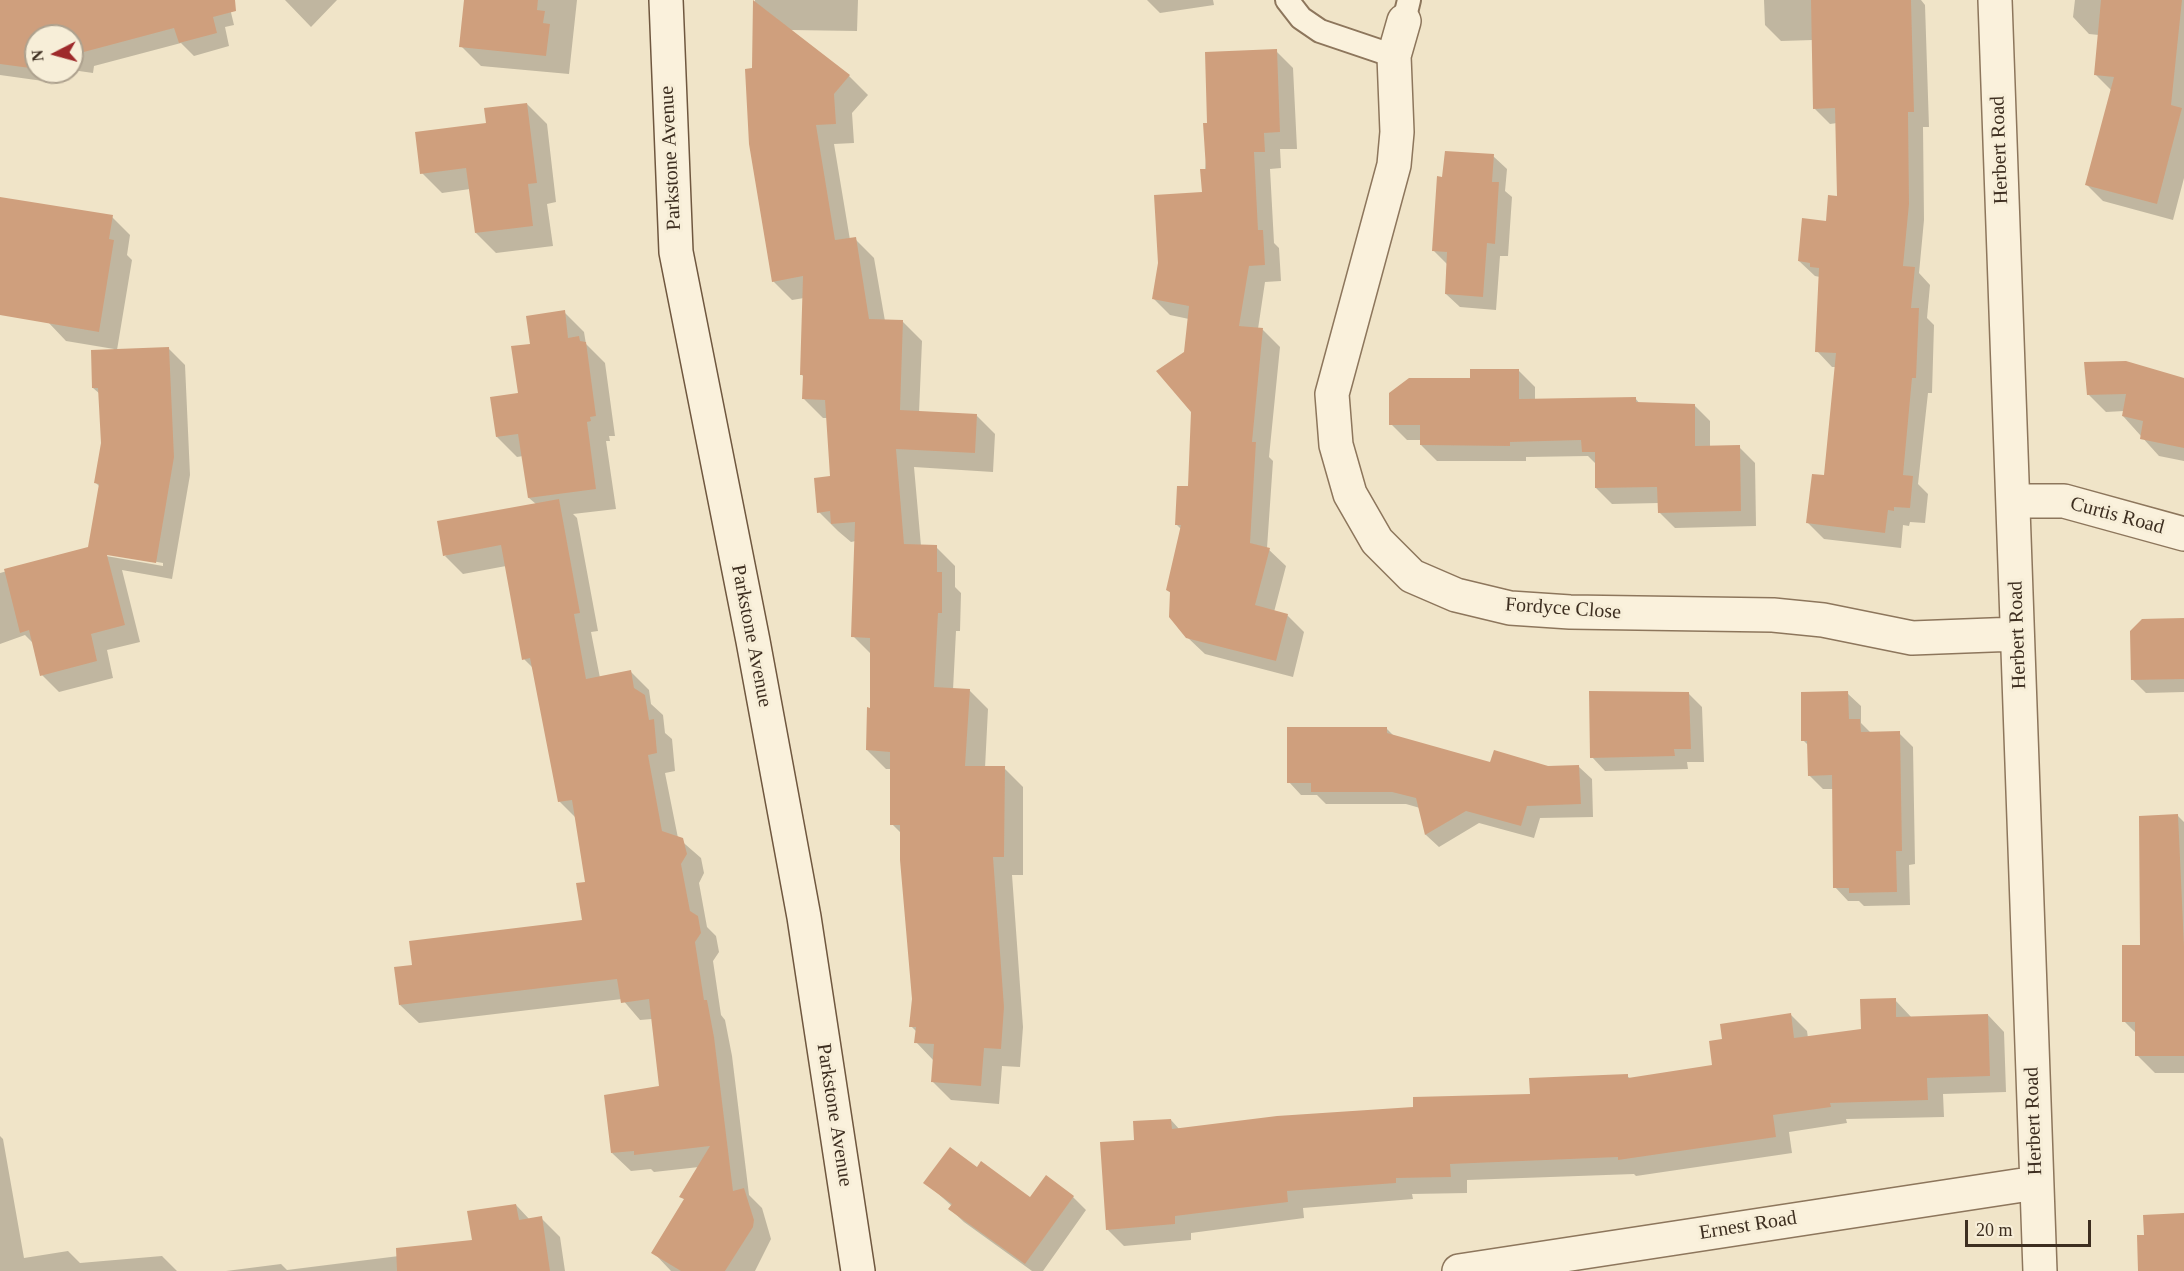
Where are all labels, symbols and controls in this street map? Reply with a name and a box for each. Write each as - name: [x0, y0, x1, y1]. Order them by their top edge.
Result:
- north arrow: [24, 24, 84, 84]
- text: N: [29, 49, 47, 62]
- street label: Parkstone Avenue: [655, 85, 687, 231]
- street label: Herbert Road: [1986, 95, 2014, 205]
- street label: Curtis Road: [2067, 492, 2167, 540]
- street label: Parkstone Avenue: [725, 563, 777, 709]
- street label: Herbert Road: [2004, 580, 2032, 690]
- street label: Fordyce Close: [1504, 593, 1622, 625]
- street label: Parkstone Avenue: [811, 1042, 857, 1188]
- street label: Herbert Road: [2020, 1066, 2048, 1176]
- street label: Ernest Road: [1698, 1206, 1798, 1246]
- scale bar: [1968, 1208, 2094, 1246]
- text: 20 m: [1976, 1220, 2013, 1240]

